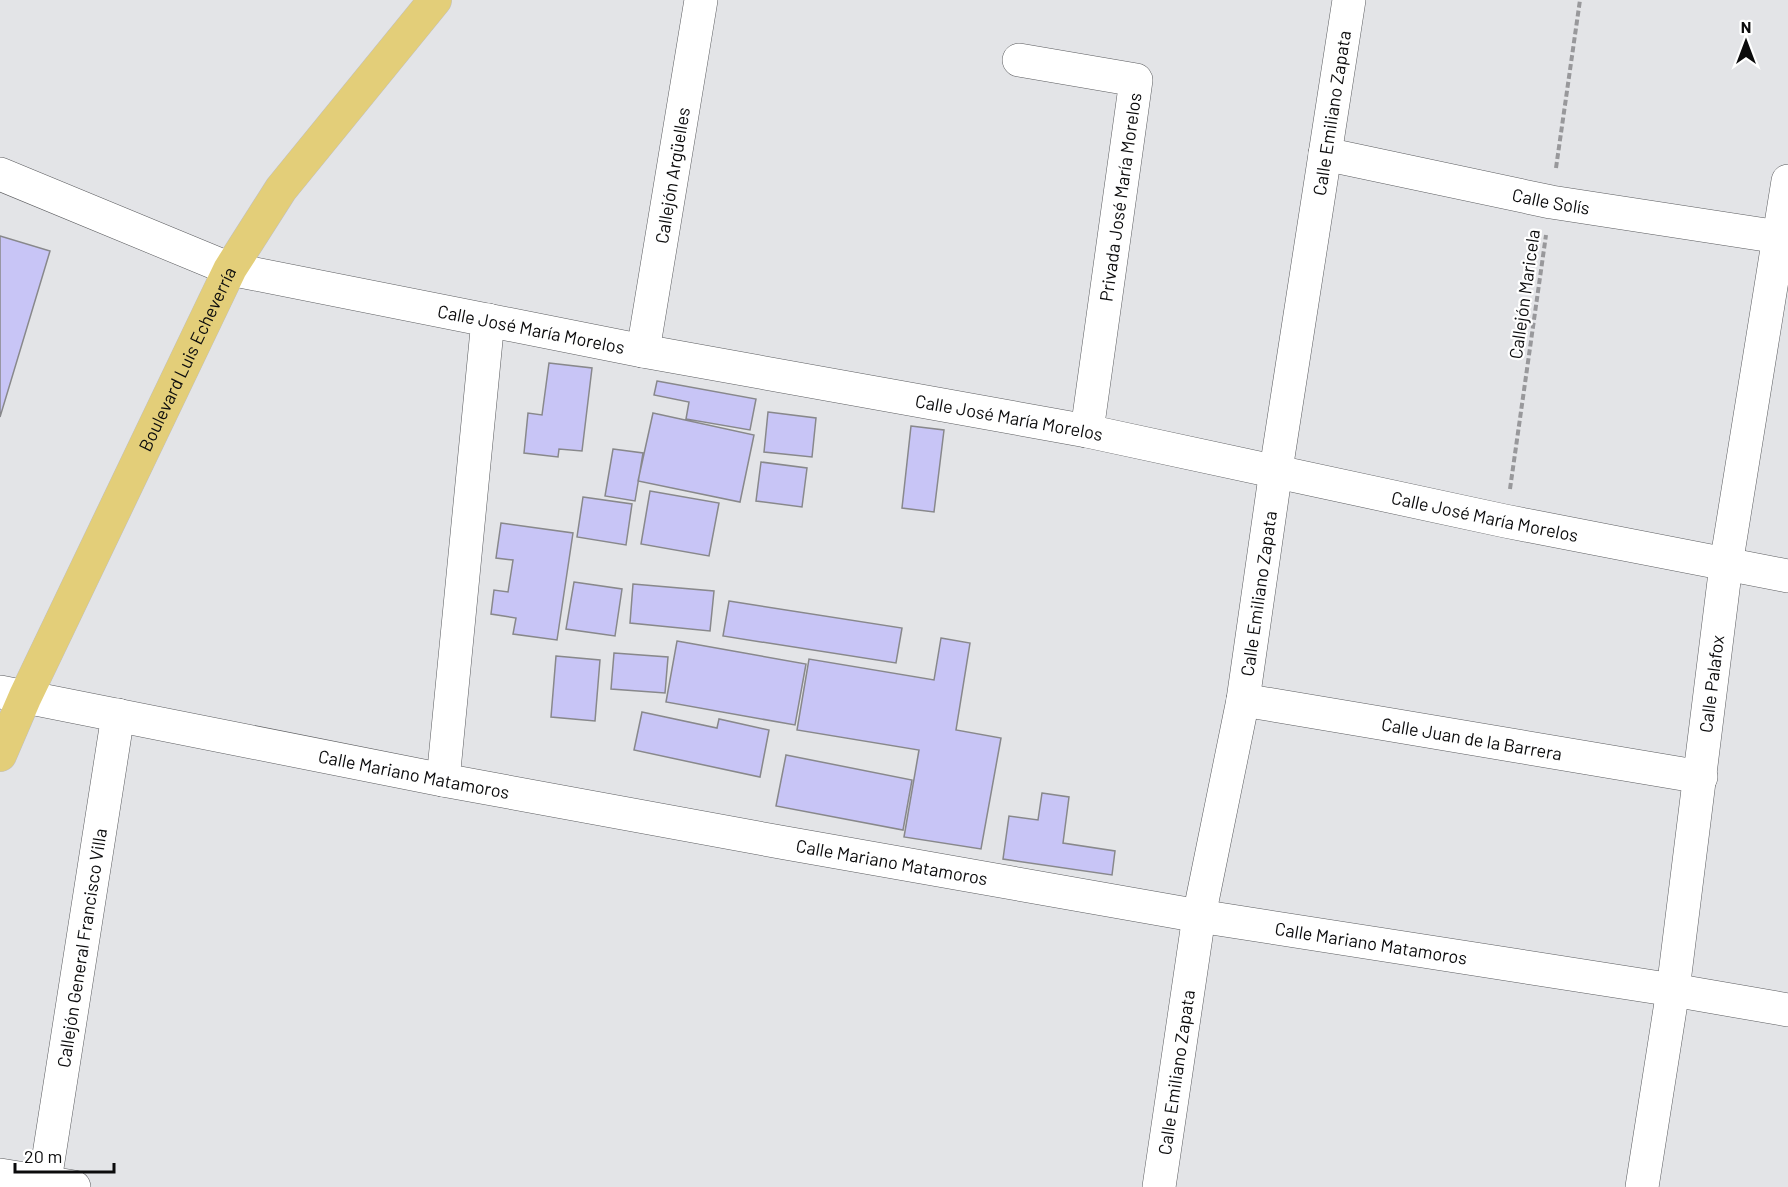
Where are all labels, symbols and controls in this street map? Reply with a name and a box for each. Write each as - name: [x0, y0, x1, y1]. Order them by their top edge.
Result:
- north arrow: [1716, 12, 1776, 72]
- text: N: [1741, 17, 1751, 36]
- street label: Calle Emiliano Zapata: [1308, 29, 1355, 197]
- street label: Privada José María Morelos: [1094, 91, 1146, 303]
- street label: Callejón Argüelles: [650, 106, 694, 245]
- street label: Calle Solís: [1510, 183, 1591, 219]
- street label: Callejón Maricela: [1504, 228, 1544, 360]
- street label: Boulevard Luis Echeverría: [133, 263, 240, 455]
- street label: Calle José María Morelos: [436, 299, 627, 358]
- street label: Calle José María Morelos: [914, 389, 1105, 445]
- street label: Calle José María Morelos: [1389, 486, 1580, 546]
- street label: Calle Emiliano Zapata: [1236, 509, 1281, 678]
- street label: Calle Palafox: [1694, 633, 1728, 734]
- street label: Calle Juan de la Barrera: [1380, 712, 1564, 764]
- street label: Calle Mariano Matamoros: [316, 745, 511, 803]
- street label: Callejón General Francisco Villa: [52, 827, 111, 1069]
- street label: Calle Mariano Matamoros: [794, 834, 990, 889]
- street label: Calle Mariano Matamoros: [1273, 917, 1469, 969]
- street label: Calle Emiliano Zapata: [1153, 988, 1199, 1156]
- scale bar: [15, 1136, 114, 1174]
- text: 20 m: [24, 1145, 62, 1167]

